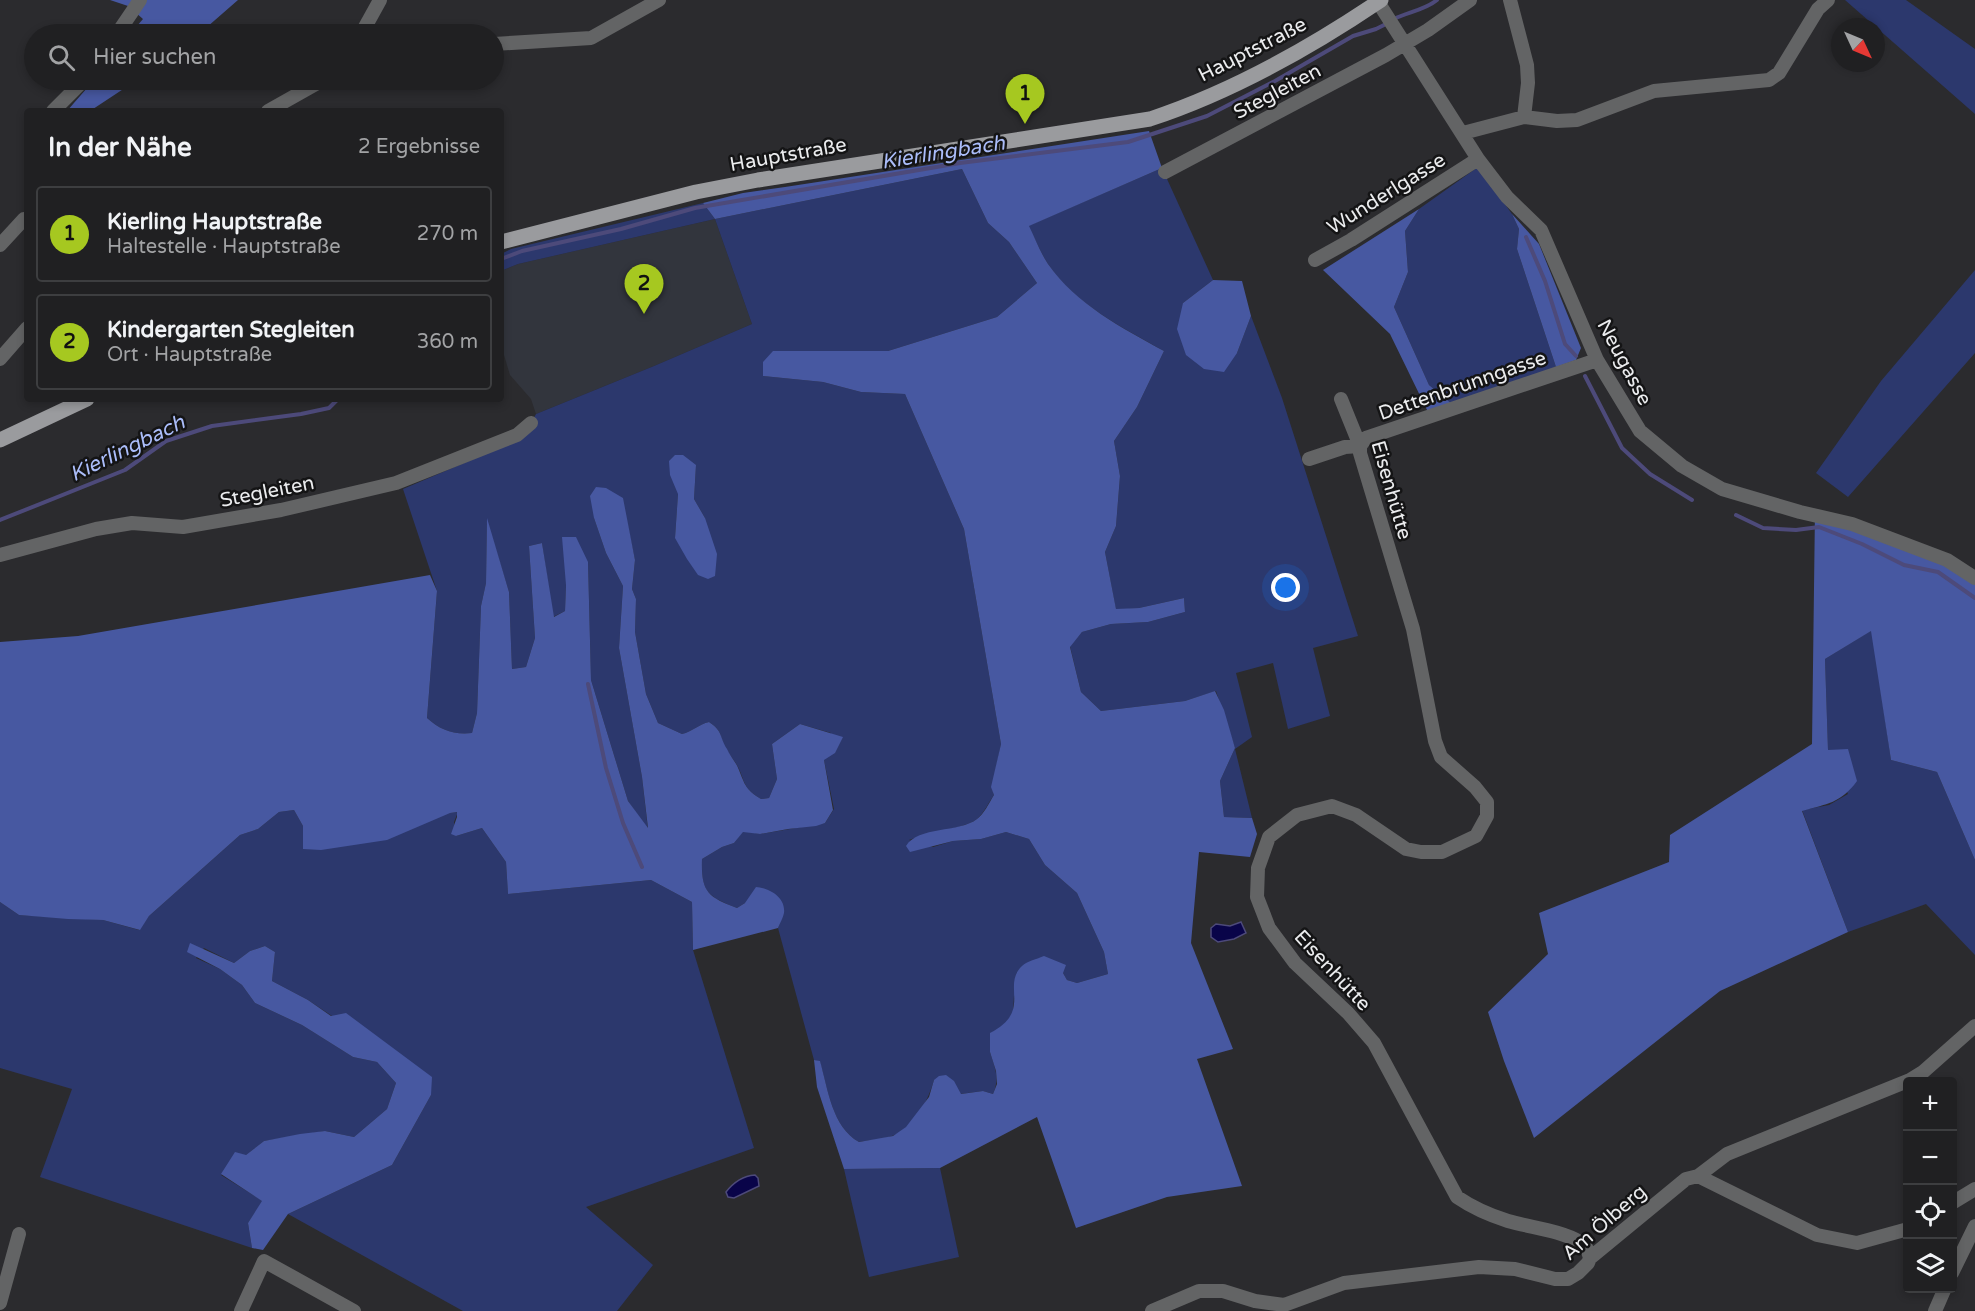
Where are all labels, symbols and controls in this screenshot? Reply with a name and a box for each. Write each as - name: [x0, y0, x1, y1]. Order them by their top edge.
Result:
- street label: Hauptstraße: [1194, 12, 1311, 87]
- north arrow: [1831, 18, 1885, 72]
- search box: [24, 24, 504, 90]
- icon: search: [45, 41, 78, 74]
- text: Hier suchen: [93, 44, 216, 70]
- street label: Stegleiten: [1230, 59, 1325, 125]
- pin: 1: [1006, 74, 1044, 124]
- water label: Kierlingbach: [880, 130, 1008, 175]
- text: In der Nähe: [48, 132, 192, 163]
- street label: Hauptstraße: [728, 133, 848, 177]
- text: 2 Ergebnisse: [358, 135, 480, 159]
- street label: Wunderlgasse: [1323, 148, 1450, 240]
- text: Kierling Hauptstraße: [107, 209, 322, 235]
- text: 1: [63, 222, 76, 246]
- text: 270 m: [417, 222, 478, 246]
- text: Haltestelle · Hauptstraße: [107, 235, 341, 259]
- pin: 2: [624, 264, 664, 314]
- street label: Neugasse: [1592, 315, 1657, 409]
- text: Kindergarten Stegleiten: [107, 317, 355, 343]
- text: 2: [63, 330, 76, 354]
- text: 360 m: [417, 330, 478, 354]
- text: Ort · Hauptstraße: [107, 343, 272, 367]
- street label: Dettenbrunngasse: [1375, 346, 1549, 426]
- water label: Kierlingbach: [66, 409, 190, 487]
- street label: Eisenhütte: [1366, 438, 1417, 542]
- street label: Stegleiten: [218, 471, 316, 513]
- your location: [1271, 573, 1300, 602]
- street label: Eisenhütte: [1289, 925, 1376, 1016]
- map controls: [1903, 1077, 1957, 1293]
- button: +: [1903, 1077, 1957, 1131]
- button: −: [1903, 1131, 1957, 1185]
- street label: Am Ölberg: [1557, 1179, 1652, 1266]
- button: locate: [1903, 1185, 1957, 1239]
- button: layers: [1903, 1239, 1957, 1293]

